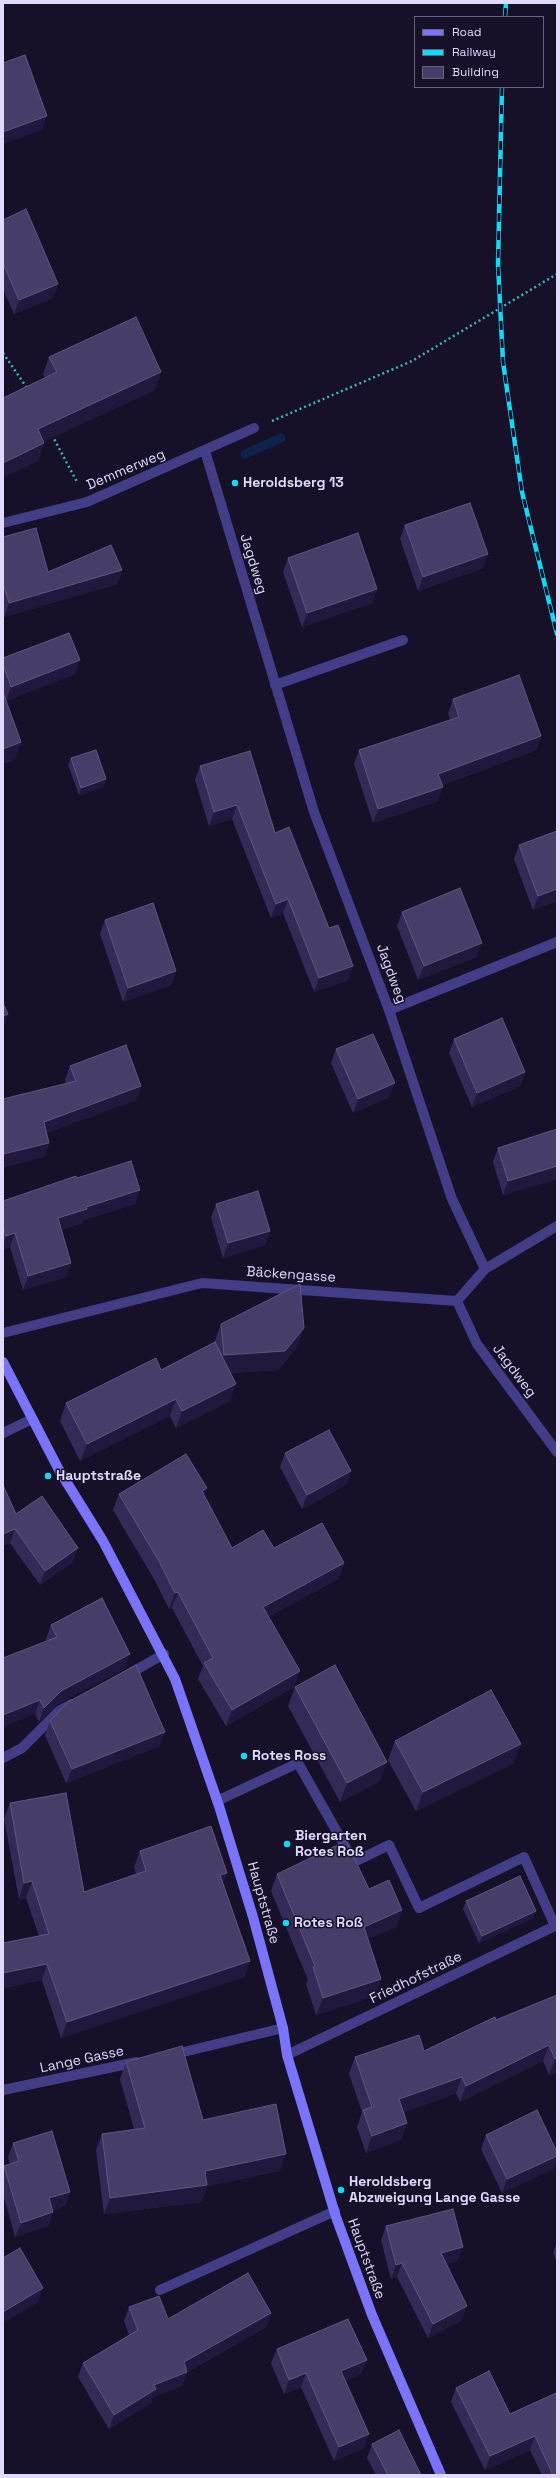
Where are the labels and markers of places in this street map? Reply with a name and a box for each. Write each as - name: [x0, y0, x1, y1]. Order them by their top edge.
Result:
- place label: Heroldsberg 13: [243, 475, 344, 491]
- marker: Heroldsberg 13: [230, 478, 240, 488]
- place label: Hauptstraße: [56, 1468, 141, 1484]
- marker: Hauptstraße: [43, 1471, 53, 1481]
- place label: Rotes Ross: [252, 1748, 326, 1764]
- marker: Rotes Ross: [239, 1751, 249, 1761]
- place label: Biergarten Rotes Roß: [295, 1828, 367, 1860]
- marker: Biergarten Rotes Roß: [282, 1839, 292, 1849]
- place label: Rotes Roß: [294, 1915, 363, 1931]
- marker: Rotes Roß: [281, 1918, 291, 1928]
- place label: Heroldsberg Abzweigung Lange Gasse: [349, 2174, 520, 2206]
- marker: Heroldsberg Abzweigung Lange Gasse: [336, 2185, 346, 2195]

